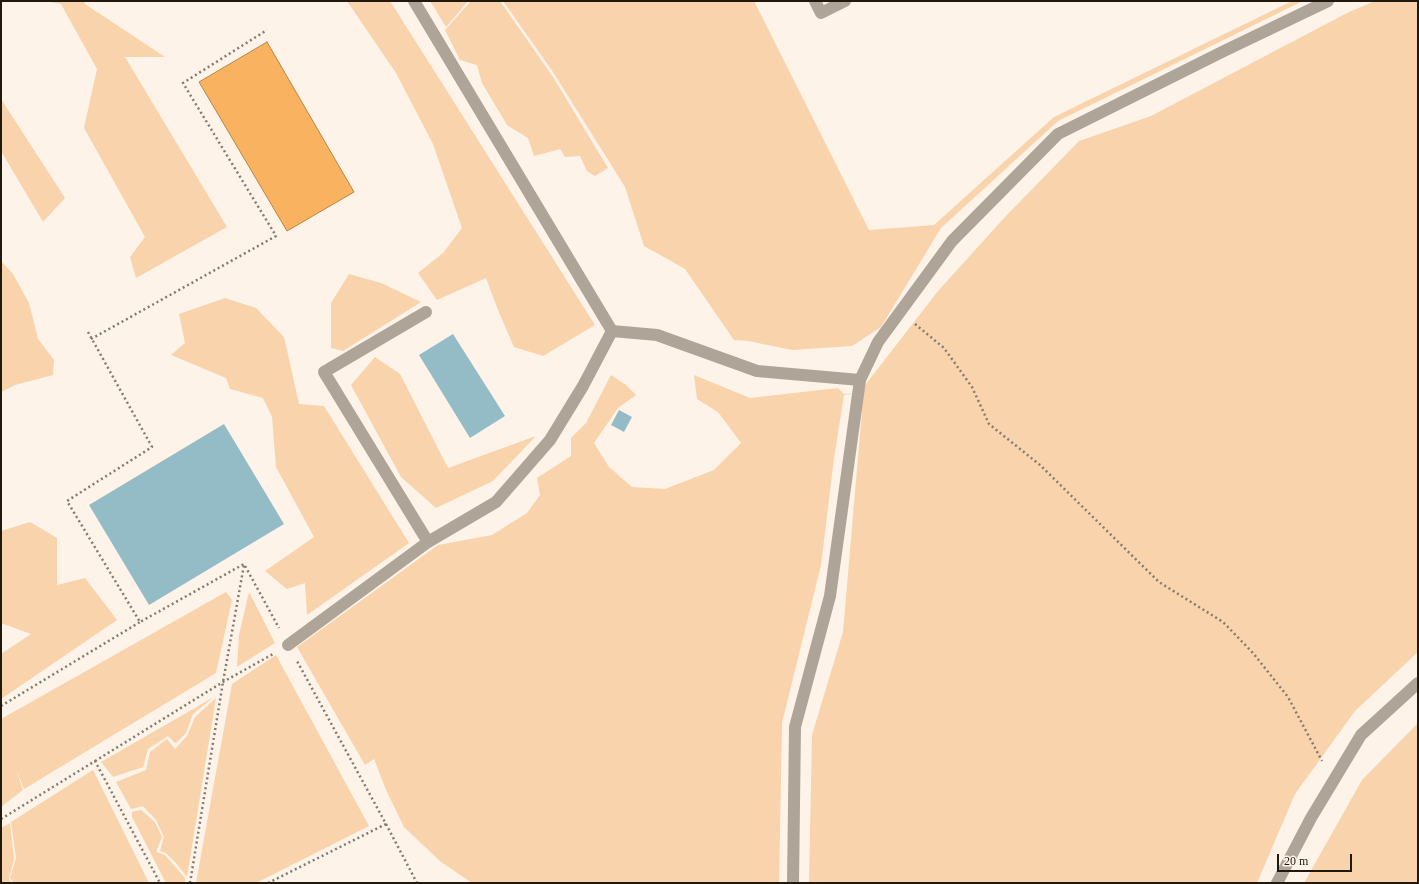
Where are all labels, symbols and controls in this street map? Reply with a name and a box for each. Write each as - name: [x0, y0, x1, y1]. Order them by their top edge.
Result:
- scale bar: [1279, 846, 1354, 872]
- text: 20 m: [1284, 854, 1308, 868]

